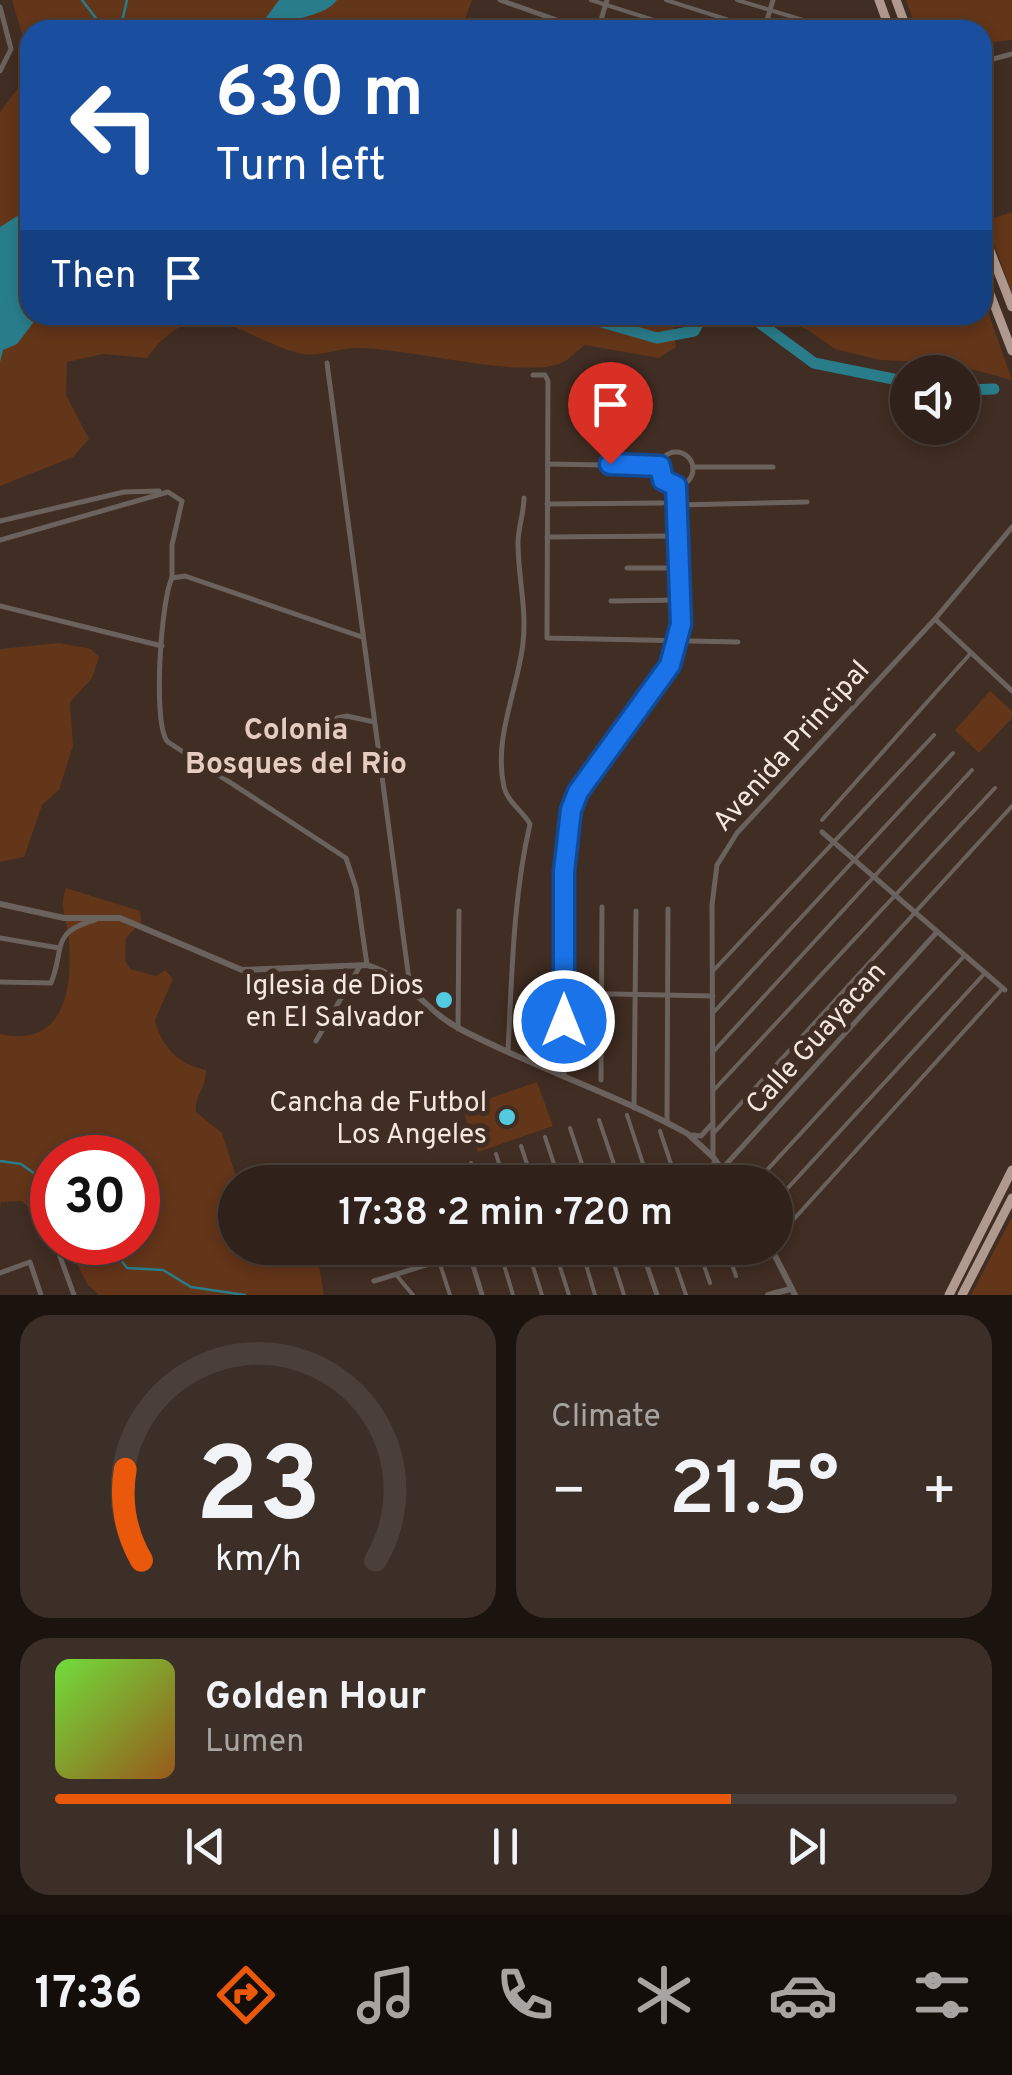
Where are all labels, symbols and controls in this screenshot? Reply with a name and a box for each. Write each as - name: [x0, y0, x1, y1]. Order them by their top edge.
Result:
- text: 630 m: [215, 52, 424, 141]
- icon: left: [50, 60, 180, 190]
- text: Turn left: [215, 139, 386, 196]
- icon: arrive: [156, 250, 211, 305]
- text: Then: [50, 253, 136, 302]
- map controls: [890, 355, 980, 445]
- button: sound: [890, 355, 980, 445]
- pin: [568, 362, 653, 465]
- icon: arrive: [583, 377, 638, 432]
- street label: Avenida Principal: [706, 654, 879, 840]
- district label: Colonia Bosques del Rio: [185, 713, 407, 784]
- street label: Calle Guayacan: [739, 955, 895, 1123]
- place label: Iglesia de Dios en El Salvador: [245, 969, 424, 1037]
- position arrow: [512, 969, 616, 1073]
- marker: Iglesia de Dios en El Salvador: [433, 989, 455, 1011]
- place label: Cancha de Futbol Los Angeles: [269, 1086, 487, 1154]
- marker: Cancha de Futbol Los Angeles: [496, 1106, 518, 1128]
- speed limit sign: 30: [30, 1135, 160, 1265]
- text: 17:38 · 2 min · 720 m: [338, 1190, 673, 1239]
- text: Climate: [551, 1398, 661, 1438]
- text: 23: [195, 1426, 321, 1558]
- text: 21.5°: [669, 1446, 839, 1541]
- text: −: [551, 1459, 586, 1529]
- text: +: [922, 1459, 957, 1529]
- text: km/h: [215, 1538, 301, 1584]
- text: Golden Hour: [205, 1674, 426, 1723]
- text: Lumen: [205, 1723, 304, 1763]
- icon: previous: [178, 1819, 233, 1874]
- icon: pause: [478, 1819, 533, 1874]
- icon: next: [779, 1819, 834, 1874]
- icon: directions: [211, 1960, 281, 2030]
- icon: music: [351, 1960, 421, 2030]
- icon: phone: [490, 1960, 560, 2030]
- icon: climate: [629, 1960, 699, 2030]
- icon: car: [768, 1960, 838, 2030]
- icon: filters: [907, 1960, 977, 2030]
- text: 17:36: [35, 1967, 142, 2024]

